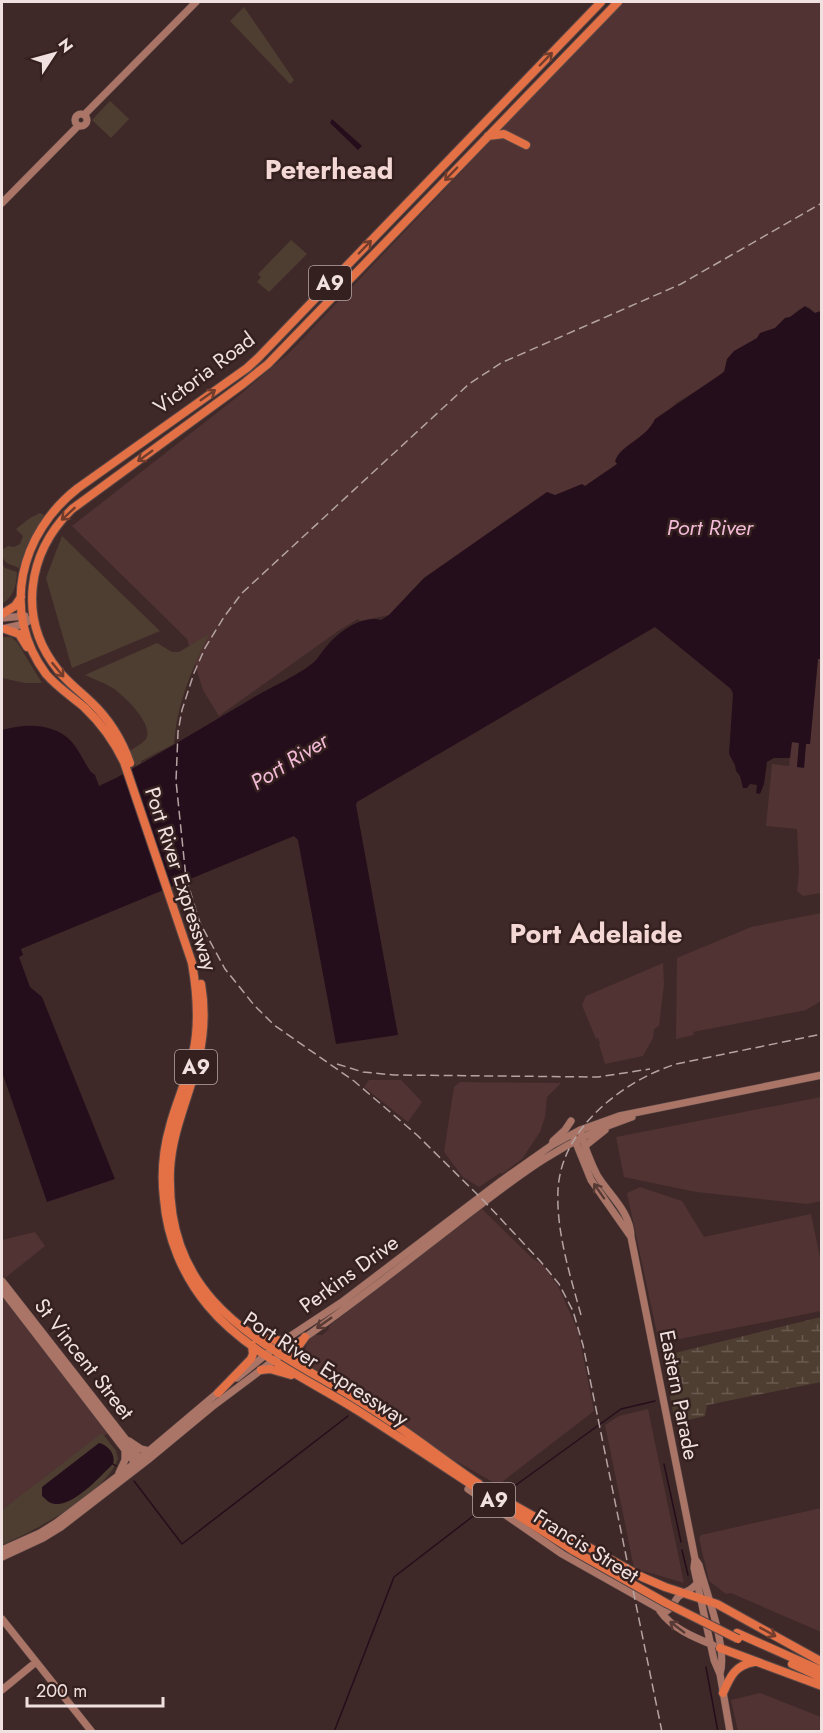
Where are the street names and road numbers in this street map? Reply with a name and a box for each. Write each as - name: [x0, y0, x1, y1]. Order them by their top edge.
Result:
- road number: A9: [309, 266, 351, 300]
- street label: Victoria Road: [147, 325, 261, 421]
- street label: Port River Expressway: [137, 783, 225, 976]
- road number: A9: [175, 1050, 217, 1084]
- street label: Perkins Drive: [293, 1228, 405, 1320]
- street label: St Vincent Street: [27, 1292, 141, 1426]
- street label: Port River Expressway: [237, 1304, 415, 1434]
- street label: Eastern Parade: [652, 1328, 706, 1463]
- road number: A9: [473, 1483, 515, 1517]
- street label: Francis Street: [528, 1502, 644, 1590]

